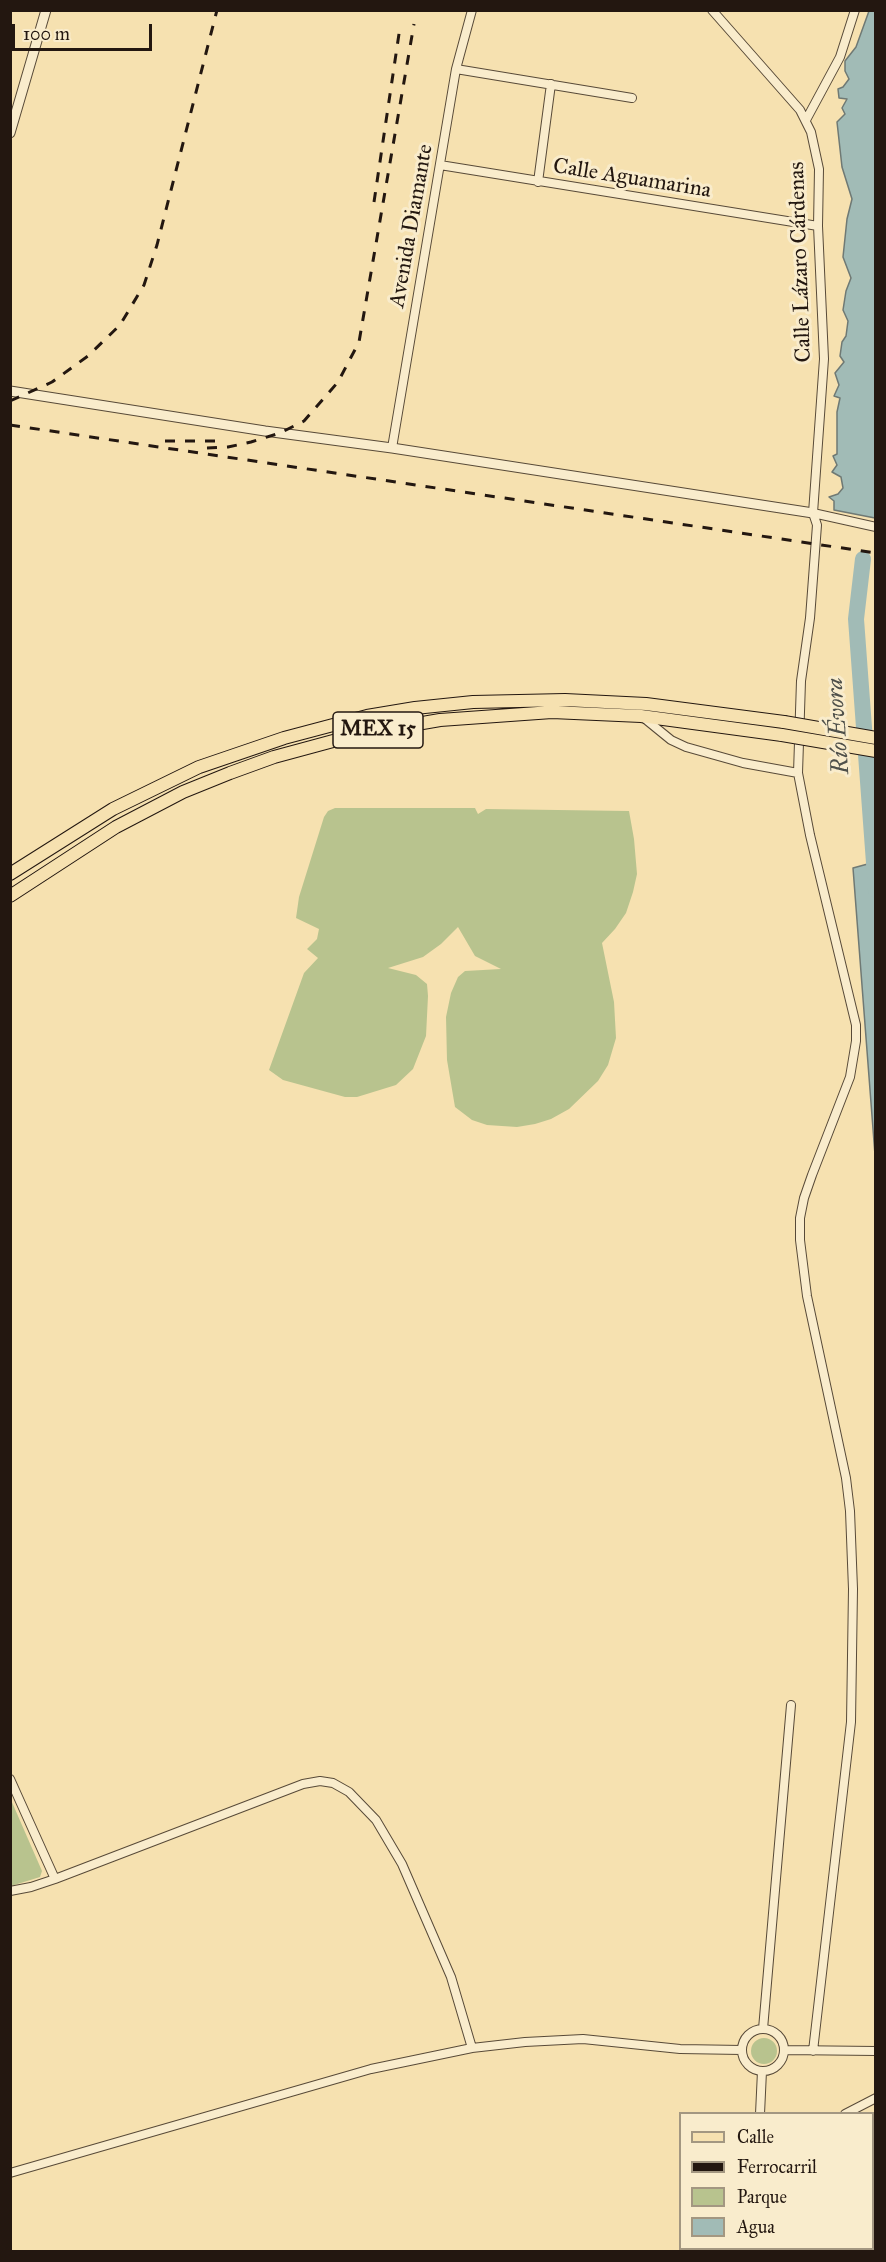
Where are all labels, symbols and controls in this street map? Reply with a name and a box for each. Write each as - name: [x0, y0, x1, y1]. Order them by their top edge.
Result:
- scale bar: [15, 12, 154, 50]
- text: 100 m: [23, 23, 70, 45]
- street label: Avenida Diamante: [385, 142, 439, 310]
- street label: Calle Aguamarina: [551, 153, 713, 205]
- street label: Calle Lázaro Cárdenas: [784, 161, 818, 363]
- water label: Río Évora: [821, 677, 857, 775]
- road number: MEX 15: [333, 712, 423, 748]
- legend: [679, 2112, 874, 2250]
- text: Calle: [737, 2126, 774, 2148]
- text: Ferrocarril: [737, 2156, 817, 2178]
- text: Parque: [737, 2186, 787, 2208]
- text: Agua: [737, 2216, 775, 2238]

